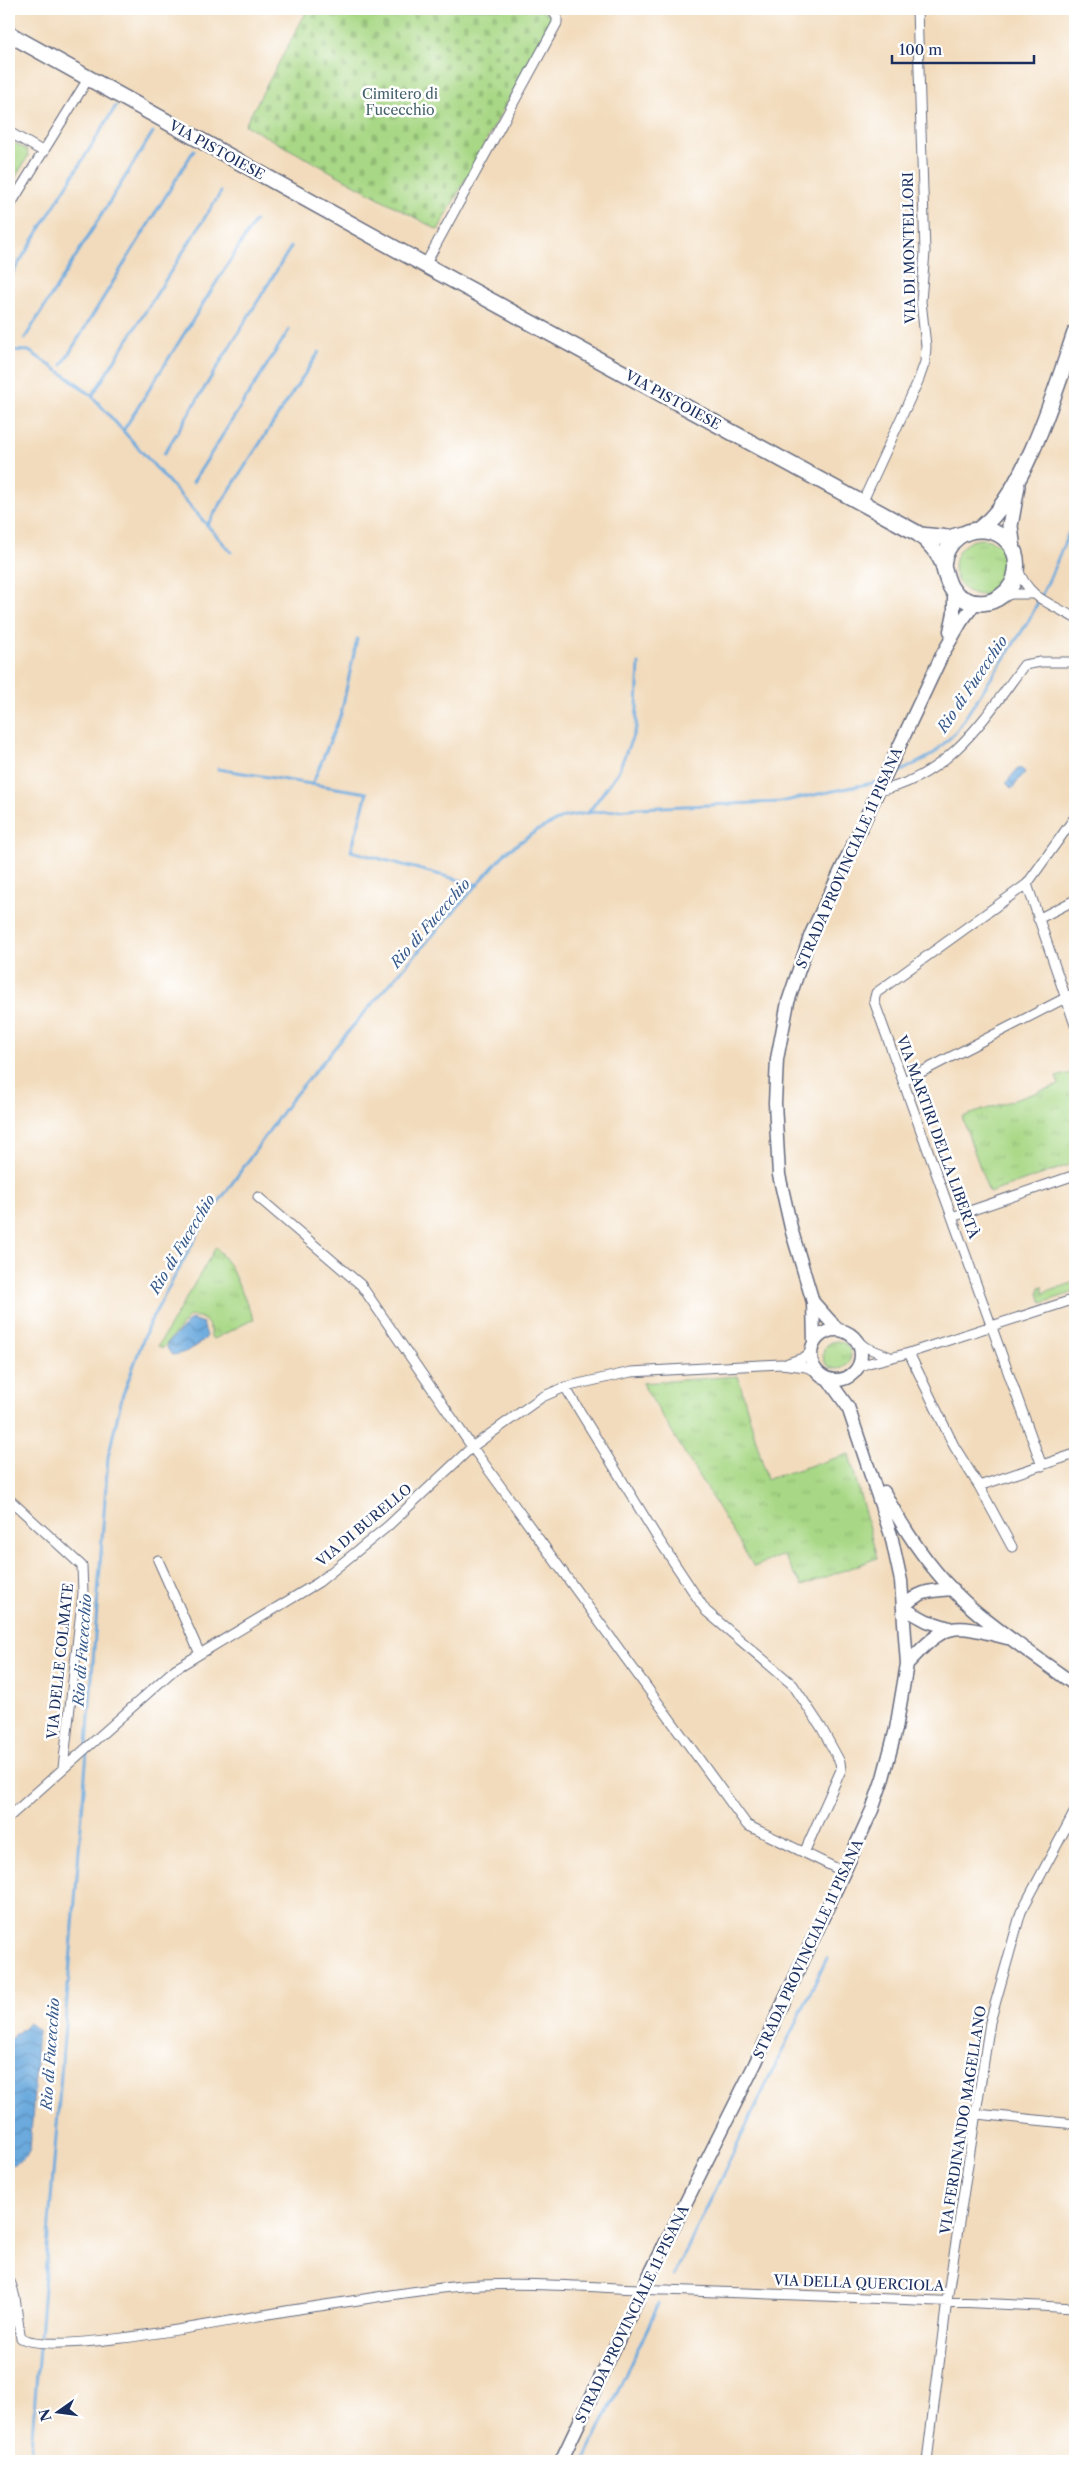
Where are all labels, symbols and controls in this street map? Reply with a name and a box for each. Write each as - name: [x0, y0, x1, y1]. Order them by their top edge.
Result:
- scale bar: [892, 32, 1034, 64]
- text: 100 m: [899, 40, 942, 59]
- park label: Cimitero di Fucecchio: [362, 85, 438, 119]
- street label: VIA PISTOIESE: [165, 116, 268, 184]
- street label: VIA DI MONTELLORI: [899, 172, 919, 325]
- street label: VIA PISTOIESE: [621, 366, 724, 434]
- water label: Rio di Fucecchio: [932, 632, 1011, 737]
- street label: STRADA PROVINCIALE 11 PISANA: [792, 744, 906, 972]
- water label: Rio di Fucecchio: [385, 874, 474, 972]
- street label: VIA MARTIRI DELLA LIBERTÀ: [892, 1032, 983, 1242]
- water label: Rio di Fucecchio: [144, 1191, 219, 1298]
- street label: VIA DI BURELLO: [312, 1480, 416, 1571]
- street label: VIA DELLE COLMATE: [43, 1582, 77, 1741]
- water label: Rio di Fucecchio: [69, 1593, 95, 1708]
- street label: STRADA PROVINCIALE 11 PISANA: [749, 1836, 867, 2062]
- water label: Rio di Fucecchio: [37, 1997, 63, 2112]
- street label: VIA FERDINANDO MAGELLANO: [936, 2004, 990, 2237]
- street label: STRADA PROVINCIALE 11 PISANA: [571, 2201, 693, 2426]
- street label: VIA DELLA QUERCIOLA: [772, 2271, 945, 2295]
- north arrow: [32, 2388, 82, 2438]
- text: N: [35, 2407, 56, 2423]

